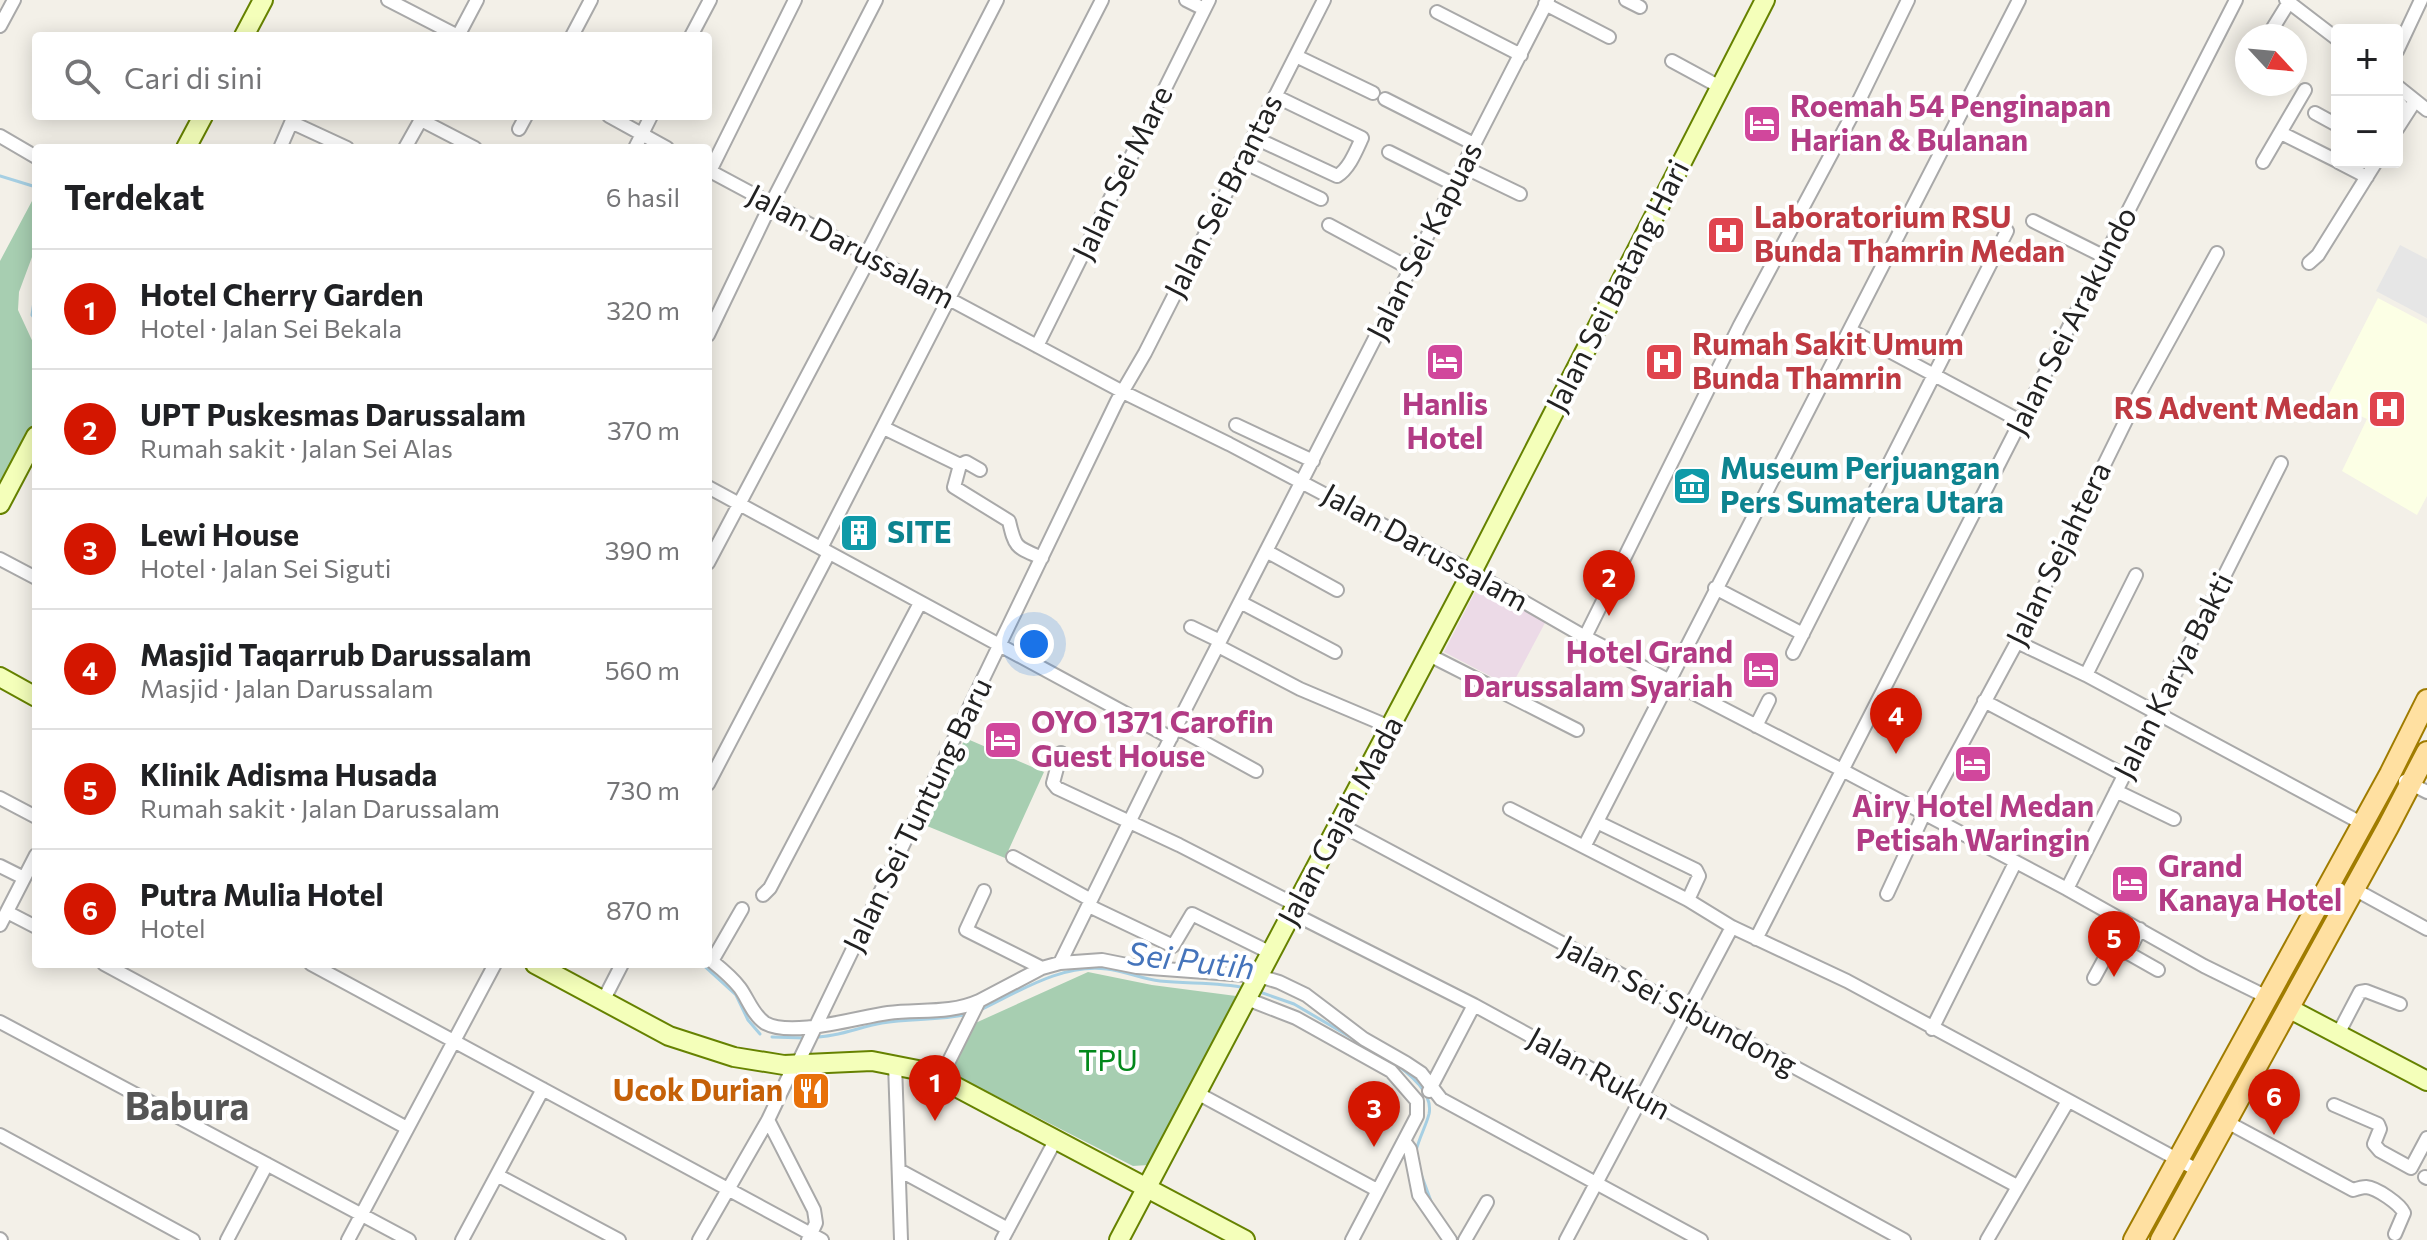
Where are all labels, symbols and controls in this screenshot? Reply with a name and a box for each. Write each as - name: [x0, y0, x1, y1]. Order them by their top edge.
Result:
- north arrow: [2235, 24, 2307, 96]
- map controls: [2331, 24, 2403, 168]
- button: +: [2331, 24, 2403, 96]
- search box: [32, 32, 712, 120]
- icon: search: [60, 54, 104, 98]
- text: Cari di sini: [124, 58, 263, 95]
- street label: Jalan Sei Mare: [1063, 79, 1179, 265]
- place label: Roemah 54 Penginapan Harian & Bulanan: [1790, 86, 2111, 157]
- street label: Jalan Sei Brantas: [1155, 87, 1289, 303]
- button: −: [2331, 96, 2403, 168]
- hotel icon: Roemah 54 Penginapan Harian & Bulanan: [1741, 103, 1783, 145]
- street label: Jalan Sei Kapuas: [1357, 135, 1489, 345]
- street label: Jalan Sei Batang Hari: [1536, 153, 1695, 417]
- text: Terdekat: [64, 175, 205, 217]
- street label: Jalan Darussalam: [742, 175, 962, 315]
- text: 6 hasil: [606, 181, 680, 212]
- place label: Laboratorium RSU Bunda Thamrin Medan: [1754, 197, 2065, 268]
- street label: Jalan Sei Arakundo: [1996, 200, 2143, 440]
- hospital icon: Laboratorium RSU Bunda Thamrin Medan: [1705, 214, 1747, 256]
- text: Hotel Cherry Garden: [140, 275, 424, 312]
- text: 1: [84, 294, 96, 325]
- text: 320 m: [606, 294, 680, 325]
- text: Hotel · Jalan Sei Bekala: [140, 312, 402, 343]
- place label: Rumah Sakit Umum Bunda Thamrin: [1692, 324, 1964, 395]
- hotel icon: Hanlis Hotel: [1424, 341, 1466, 383]
- hospital icon: Rumah Sakit Umum Bunda Thamrin: [1643, 341, 1685, 383]
- place label: Hanlis Hotel: [1402, 384, 1488, 455]
- place label: RS Advent Medan: [2114, 388, 2359, 425]
- hospital icon: RS Advent Medan: [2366, 388, 2408, 430]
- text: UPT Puskesmas Darussalam: [140, 395, 526, 432]
- text: 2: [83, 414, 97, 445]
- text: 370 m: [607, 414, 680, 445]
- text: Rumah sakit · Jalan Sei Alas: [140, 432, 453, 463]
- place label: Museum Perjuangan Pers Sumatera Utara: [1720, 448, 2004, 519]
- street label: Jalan Sejahtera: [1996, 455, 2117, 651]
- museum icon: Museum Perjuangan Pers Sumatera Utara: [1671, 465, 1713, 507]
- street label: Jalan Darussalam: [1317, 474, 1536, 618]
- building icon: SITE: [838, 512, 880, 554]
- place label: SITE: [887, 512, 952, 549]
- text: Lewi House: [140, 515, 299, 552]
- text: 3: [82, 534, 98, 565]
- text: 390 m: [605, 534, 680, 565]
- pin: 2: [1583, 550, 1635, 616]
- text: Hotel · Jalan Sei Siguti: [140, 552, 391, 583]
- street label: Jalan Karya Bakti: [2104, 566, 2240, 784]
- your location: [1014, 624, 1054, 664]
- place label: Hotel Grand Darussalam Syariah: [1463, 632, 1733, 703]
- text: Masjid Taqarrub Darussalam: [140, 635, 531, 672]
- hotel icon: Hotel Grand Darussalam Syariah: [1740, 649, 1782, 691]
- text: 4: [82, 654, 98, 685]
- text: 560 m: [605, 654, 680, 685]
- street label: Jalan Sei Tuntung Baru: [833, 671, 998, 957]
- text: Masjid · Jalan Darussalam: [140, 672, 434, 703]
- pin: 4: [1870, 688, 1922, 754]
- place label: OYO 1371 Carofin Guest House: [1031, 702, 1274, 773]
- street label: Jalan Gajah Mada: [1268, 709, 1410, 931]
- hotel icon: OYO 1371 Carofin Guest House: [982, 719, 1024, 761]
- hotel icon: Airy Hotel Medan Petisah Waringin: [1952, 743, 1994, 785]
- text: Klinik Adisma Husada: [140, 755, 437, 792]
- text: 5: [82, 774, 98, 805]
- text: 730 m: [607, 774, 680, 805]
- place label: Airy Hotel Medan Petisah Waringin: [1852, 786, 2094, 857]
- text: Rumah sakit · Jalan Darussalam: [140, 792, 500, 823]
- place label: Grand Kanaya Hotel: [2158, 846, 2342, 917]
- hotel icon: Grand Kanaya Hotel: [2109, 863, 2151, 905]
- text: Putra Mulia Hotel: [140, 875, 384, 912]
- text: 6: [82, 894, 98, 925]
- text: 870 m: [606, 894, 680, 925]
- pin: 5: [2088, 911, 2140, 977]
- text: Hotel: [140, 912, 206, 943]
- street label: Jalan Sei Sibundong: [1554, 926, 1804, 1082]
- water label: Sei Putih: [1125, 931, 1257, 987]
- street label: Jalan Rukun: [1522, 1017, 1678, 1126]
- park label: TPU: [1078, 1040, 1138, 1077]
- pin: 1: [909, 1055, 961, 1121]
- pin: 6: [2248, 1069, 2300, 1135]
- place label: Ucok Durian: [613, 1070, 783, 1107]
- restaurant icon: Ucok Durian: [790, 1070, 832, 1112]
- district label: Babura: [125, 1081, 249, 1128]
- pin: 3: [1348, 1081, 1400, 1147]

